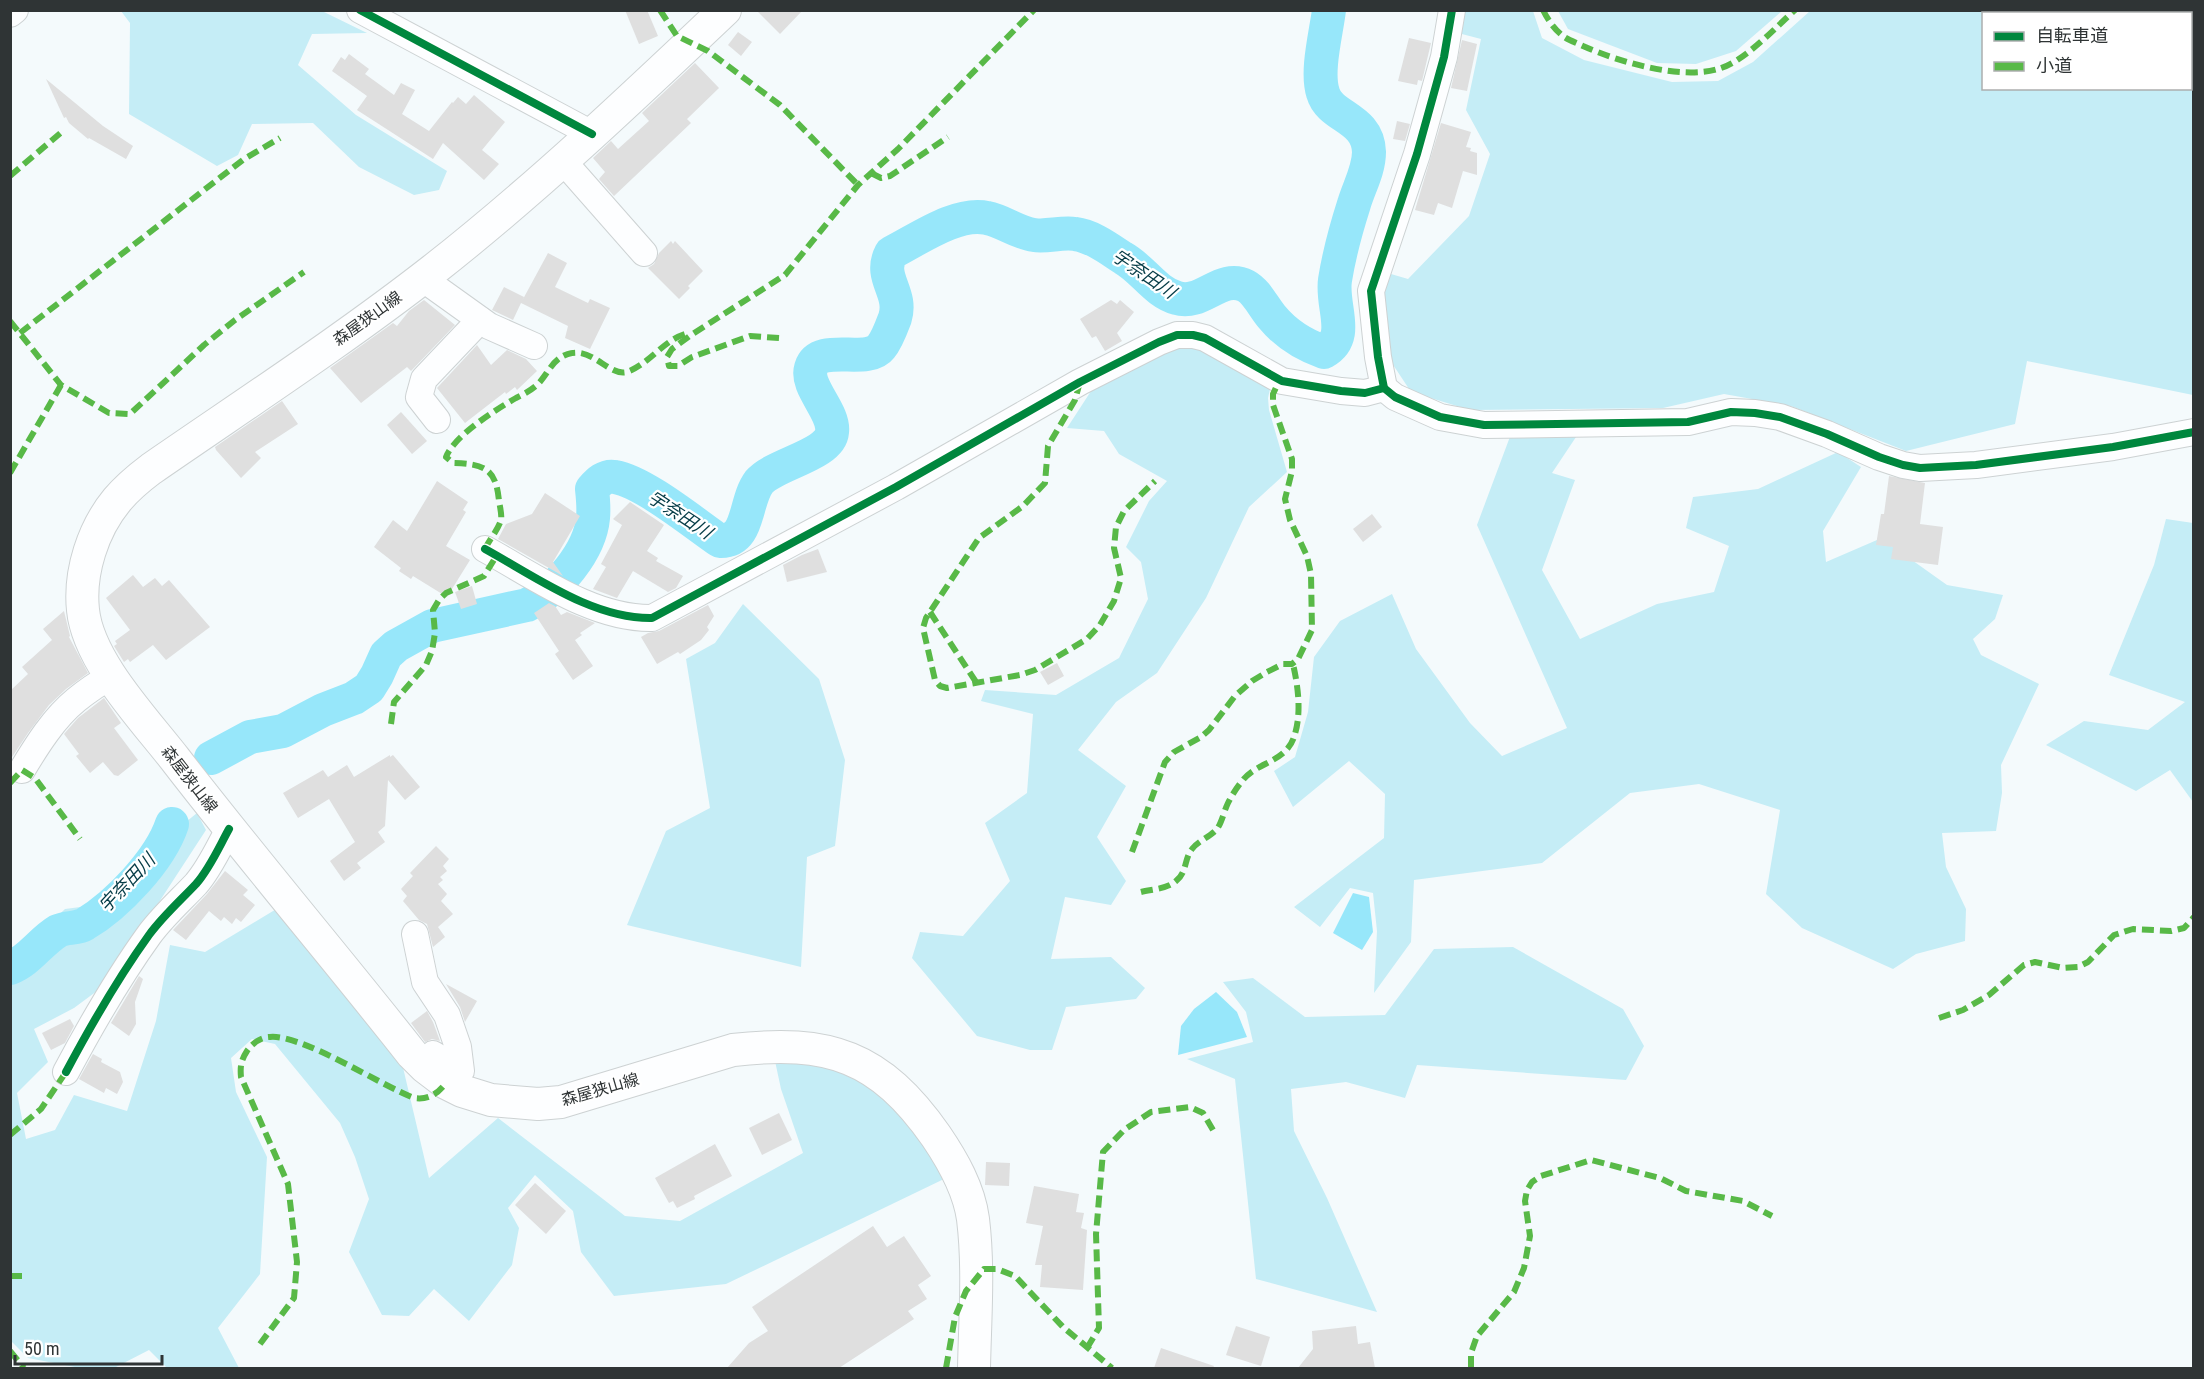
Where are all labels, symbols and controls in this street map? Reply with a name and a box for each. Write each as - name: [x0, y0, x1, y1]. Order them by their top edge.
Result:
- legend: [1982, 12, 2192, 90]
- text: 自転車道: [2036, 25, 2108, 46]
- text: 小道: [2036, 55, 2072, 76]
- water label: 宇奈田川: [1109, 245, 1182, 304]
- street label: 森屋狭山線: [329, 287, 405, 350]
- water label: 宇奈田川: [644, 486, 718, 544]
- street label: 森屋狭山線: [157, 742, 222, 817]
- water label: 宇奈田川: [94, 848, 160, 916]
- street label: 森屋狭山線: [559, 1069, 641, 1110]
- scale bar: [15, 1328, 162, 1366]
- text: 50 m: [24, 1338, 59, 1359]

